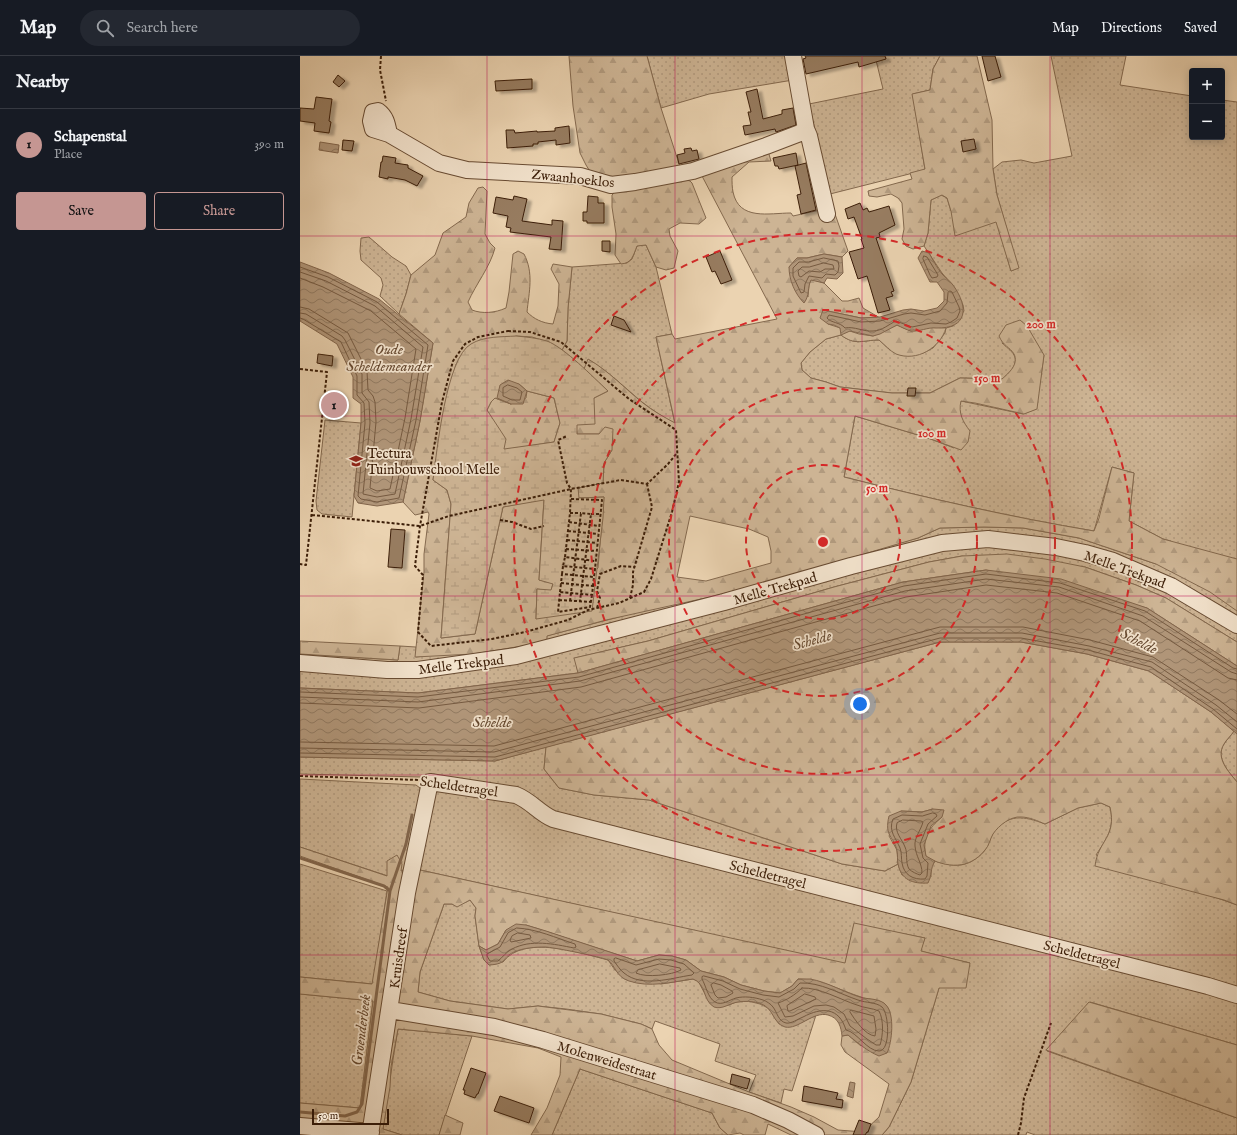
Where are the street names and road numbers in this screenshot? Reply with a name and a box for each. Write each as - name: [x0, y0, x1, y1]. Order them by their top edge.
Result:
- street label: Zwaanhoeklos: [530, 166, 615, 192]
- street label: Melle Trekpad: [1081, 547, 1169, 593]
- street label: Melle Trekpad: [732, 568, 820, 609]
- street label: Melle Trekpad: [417, 651, 505, 679]
- street label: Scheldetragel: [419, 773, 499, 801]
- street label: Scheldetragel: [727, 857, 808, 893]
- street label: Kruisdreef: [386, 923, 413, 990]
- street label: Scheldetragel: [1041, 937, 1122, 973]
- street label: Molenweidestraat: [555, 1037, 659, 1085]

